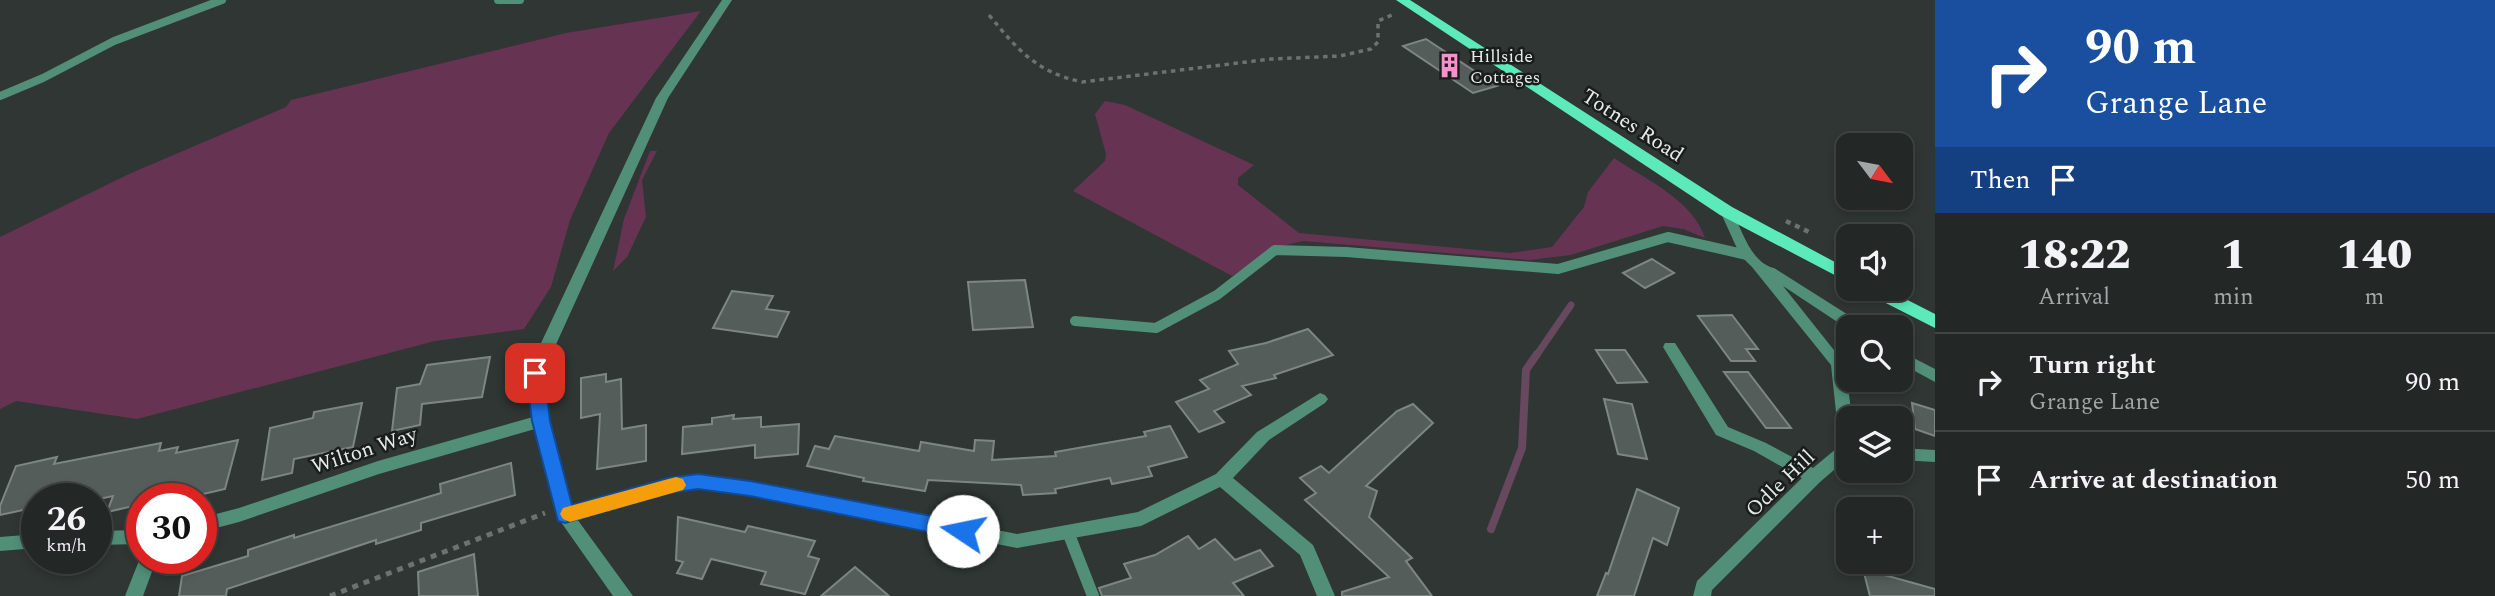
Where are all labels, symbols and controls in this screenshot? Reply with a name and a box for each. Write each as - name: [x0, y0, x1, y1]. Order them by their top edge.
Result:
- text: 90 m: [2085, 11, 2196, 86]
- icon: right: [1970, 28, 2061, 119]
- place label: Hillside Cottages: [1470, 43, 1540, 91]
- building icon: Hillside Cottages: [1436, 52, 1464, 80]
- text: Grange Lane: [2085, 79, 2267, 128]
- street label: Totnes Road: [1575, 81, 1690, 171]
- north arrow: [1836, 133, 1913, 210]
- map controls: [1836, 133, 1913, 574]
- text: Then: [1970, 160, 2030, 200]
- icon: arrive: [2044, 161, 2082, 199]
- button: sound: [1836, 224, 1913, 301]
- text: 18:22: [2018, 224, 2130, 287]
- text: 1: [2221, 224, 2246, 287]
- text: 140: [2336, 224, 2412, 287]
- text: Arrival: [2038, 280, 2110, 315]
- text: min: [2213, 280, 2254, 315]
- text: m: [2364, 280, 2384, 315]
- button: search: [1836, 315, 1913, 392]
- pin: [505, 343, 565, 403]
- text: Turn right: [2029, 345, 2156, 385]
- icon: arrive: [516, 354, 554, 392]
- text: 90 m: [2405, 362, 2460, 402]
- icon: right: [1970, 363, 2008, 401]
- text: Grange Lane: [2029, 385, 2160, 420]
- button: layers: [1836, 406, 1913, 483]
- street label: Wilton Way: [307, 418, 422, 483]
- street label: Odle Hill: [1739, 442, 1823, 525]
- text: Arrive at destination: [2029, 460, 2278, 500]
- text: 50 m: [2405, 460, 2460, 500]
- icon: arrive: [1970, 461, 2008, 499]
- speed limit sign: 30: [126, 483, 217, 574]
- text: 26: [47, 493, 86, 546]
- position arrow: [926, 494, 1000, 568]
- button: +: [1836, 497, 1913, 574]
- text: km/h: [46, 532, 87, 559]

